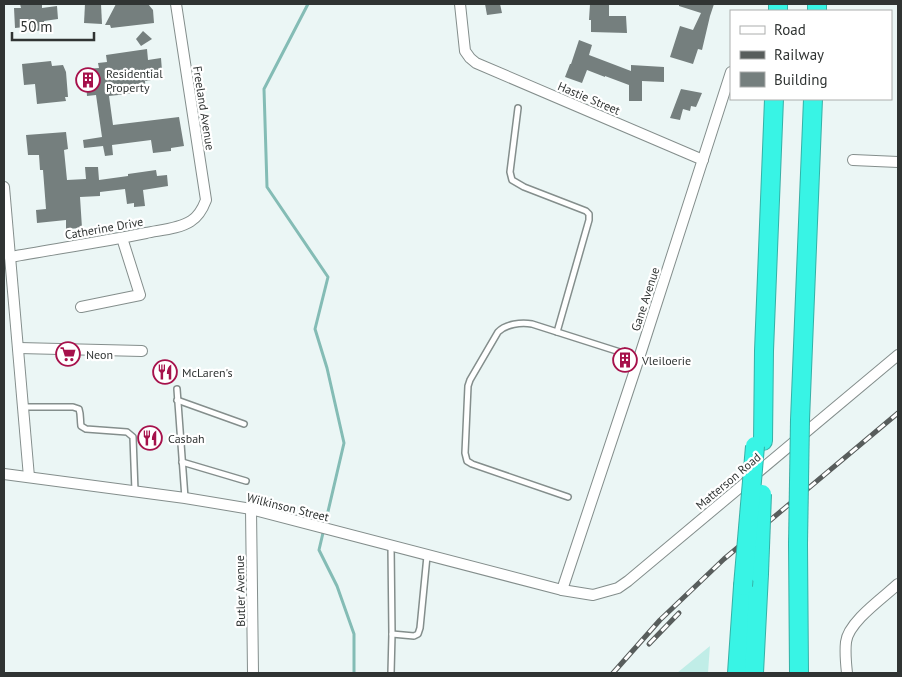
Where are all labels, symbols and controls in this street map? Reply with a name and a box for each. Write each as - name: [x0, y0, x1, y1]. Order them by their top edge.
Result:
- scale bar: [12, 10, 95, 42]
- legend: [730, 10, 892, 100]
- text: 50 m: [20, 17, 53, 36]
- text: Road: [774, 20, 806, 39]
- text: Railway: [774, 45, 824, 64]
- street label: Freeland Avenue: [190, 65, 218, 151]
- place label: Residential Property: [106, 66, 163, 95]
- building icon: Residential Property: [75, 67, 101, 93]
- text: Building: [774, 70, 828, 89]
- street label: Hastie Street: [556, 78, 622, 118]
- street label: Catherine Drive: [64, 214, 144, 242]
- street label: Gane Avenue: [628, 265, 662, 333]
- supermarket icon: Neon: [55, 341, 81, 367]
- place label: Neon: [86, 347, 113, 362]
- building icon: Vleiloerie: [612, 347, 638, 373]
- place label: Vleiloerie: [641, 353, 691, 368]
- restaurant icon: McLaren's: [152, 359, 178, 385]
- place label: McLaren's: [182, 365, 232, 380]
- restaurant icon: Casbah: [137, 425, 163, 451]
- place label: Casbah: [168, 431, 205, 446]
- street label: Matterson Road: [692, 449, 764, 513]
- street label: Wilkinson Street: [245, 490, 331, 524]
- street label: Butler Avenue: [232, 555, 248, 627]

